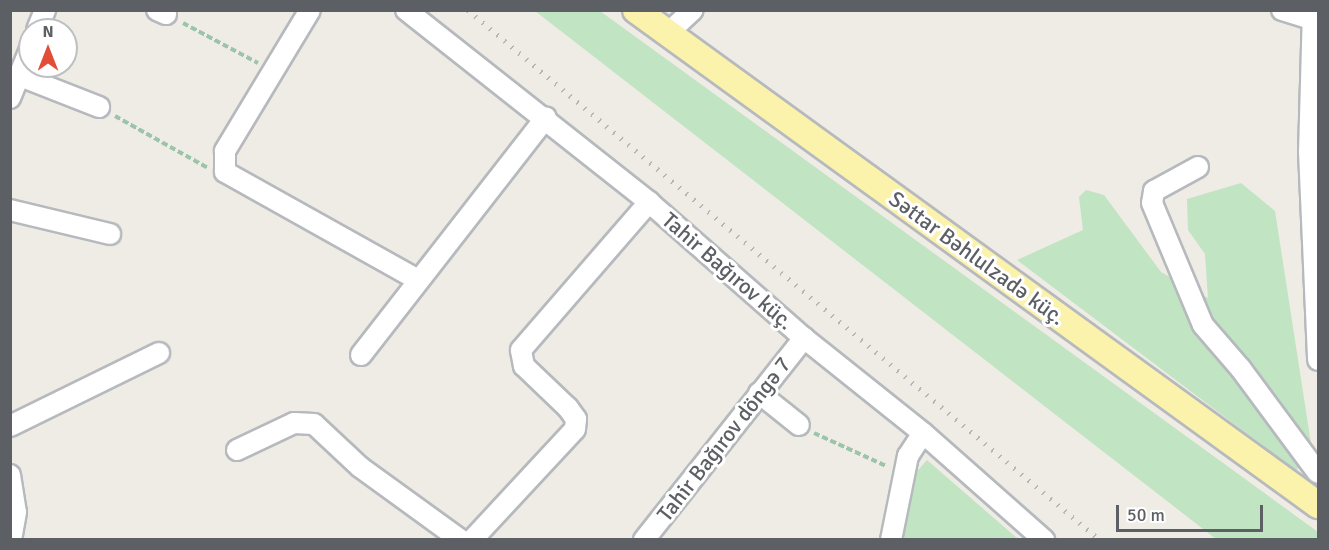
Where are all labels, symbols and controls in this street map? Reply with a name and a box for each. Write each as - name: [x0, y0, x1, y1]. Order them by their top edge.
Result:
- north arrow: [18, 18, 78, 78]
- text: N: [42, 22, 54, 42]
- street label: Səttar Bəhlulzadə küç.: [884, 185, 1070, 331]
- street label: Tahir Bağırov küç.: [657, 207, 799, 335]
- street label: Tahir Bağırov döngə 7: [652, 352, 796, 526]
- scale bar: [1119, 493, 1266, 531]
- text: 50 m: [1127, 504, 1165, 526]

